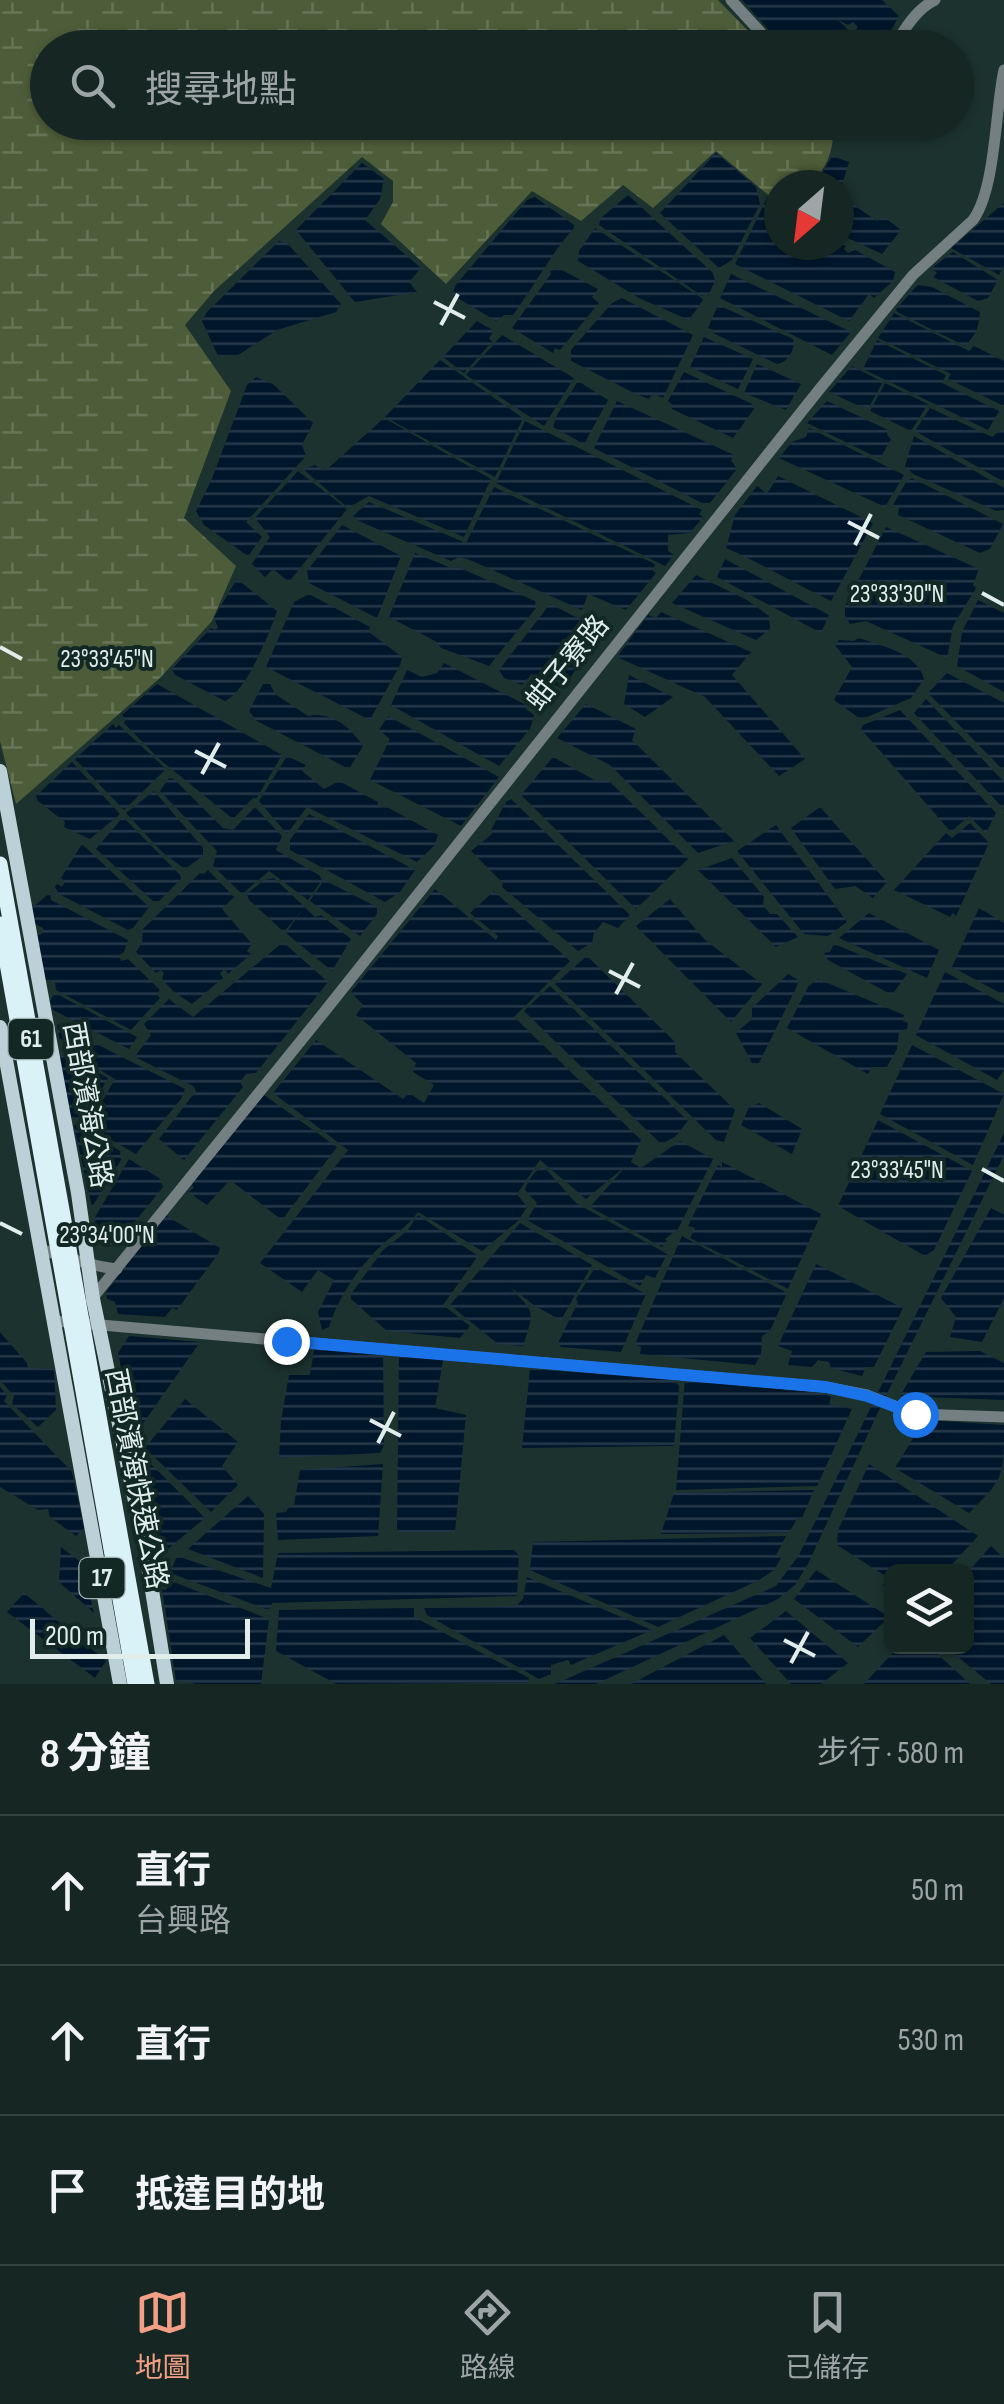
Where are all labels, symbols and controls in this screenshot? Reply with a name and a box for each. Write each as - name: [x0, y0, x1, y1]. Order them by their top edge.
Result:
- search box: [30, 30, 974, 140]
- icon: search: [65, 58, 120, 113]
- text: 搜尋地點: [145, 68, 297, 113]
- north arrow: [764, 170, 854, 260]
- text: 23°33'30"N: [850, 579, 944, 610]
- street label: 蚶子寮路: [520, 609, 616, 717]
- text: 23°33'45"N: [60, 644, 154, 675]
- road number: 61: [8, 1019, 54, 1059]
- street label: 西部濱海公路: [56, 1019, 118, 1191]
- text: 23°33'45"N: [850, 1155, 944, 1186]
- text: 23°34'00"N: [59, 1220, 155, 1251]
- route end: [264, 1319, 310, 1365]
- street label: 西部濱海快速公路: [98, 1366, 174, 1592]
- route start: [893, 1392, 939, 1438]
- road number: 17: [80, 1558, 124, 1598]
- map controls: [884, 1564, 974, 1654]
- button: layers: [884, 1564, 974, 1654]
- scale bar: [30, 1614, 250, 1658]
- text: 200 m: [45, 1620, 104, 1653]
- text: 8 分鐘: [40, 1729, 150, 1780]
- text: 步行 · 580 m: [817, 1734, 964, 1773]
- text: 直行: [135, 1849, 211, 1894]
- icon: ahead: [40, 1863, 95, 1918]
- text: 50 m: [911, 1871, 964, 1910]
- text: 台興路: [135, 1902, 231, 1941]
- icon: ahead: [40, 2013, 95, 2068]
- text: 530 m: [898, 2021, 964, 2060]
- text: 直行: [135, 2023, 211, 2068]
- icon: arrive: [40, 2163, 95, 2218]
- text: 抵達目的地: [135, 2173, 325, 2218]
- tab: 地圖: [135, 2285, 191, 2385]
- tab: 路線: [460, 2285, 516, 2385]
- tab: 已儲存: [785, 2285, 869, 2385]

